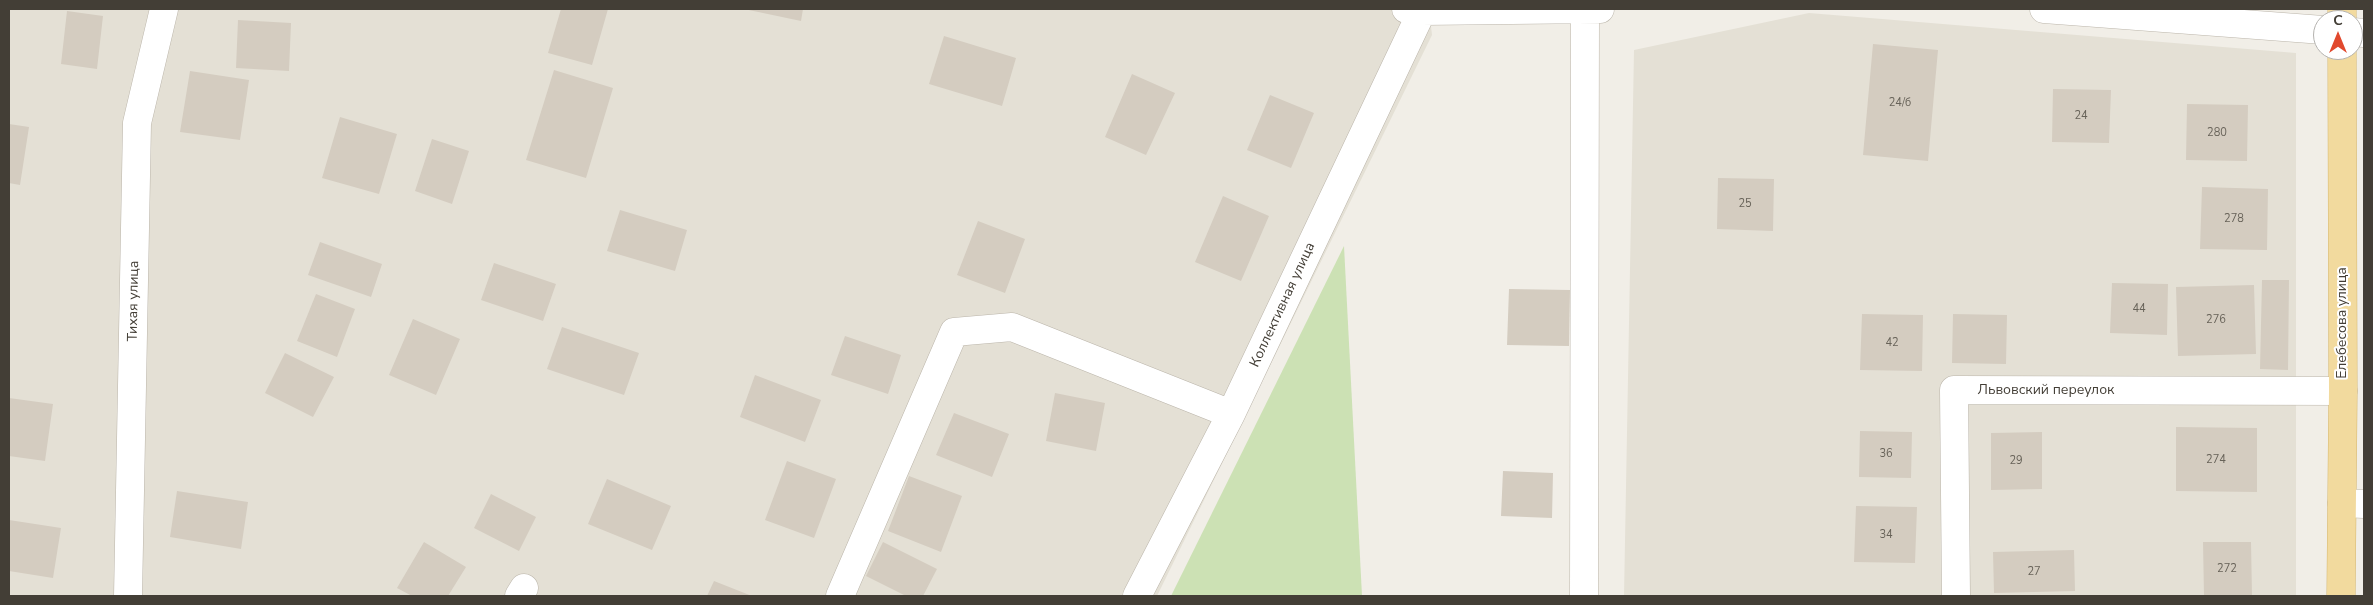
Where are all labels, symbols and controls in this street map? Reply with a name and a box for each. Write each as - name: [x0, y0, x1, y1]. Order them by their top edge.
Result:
- north arrow: [2313, 10, 2363, 60]
- text: С: [2333, 11, 2343, 30]
- house number: 24/б: [1889, 96, 1911, 110]
- house number: 24: [2074, 109, 2088, 123]
- house number: 280: [2207, 126, 2227, 140]
- house number: 25: [1738, 197, 1752, 211]
- house number: 278: [2224, 212, 2244, 226]
- street label: Коллективная улица: [1247, 240, 1319, 370]
- street label: Тихая улица: [125, 261, 143, 341]
- street label: Елебесова улица: [2335, 267, 2351, 379]
- house number: 44: [2132, 302, 2146, 316]
- house number: 276: [2206, 313, 2226, 327]
- house number: 42: [1885, 336, 1899, 350]
- street label: Львовский переулок: [1978, 383, 2114, 399]
- house number: 36: [1879, 447, 1893, 461]
- house number: 274: [2206, 453, 2226, 467]
- house number: 29: [2009, 454, 2023, 468]
- house number: 34: [1879, 528, 1893, 542]
- house number: 272: [2217, 562, 2237, 576]
- house number: 27: [2027, 565, 2041, 579]

